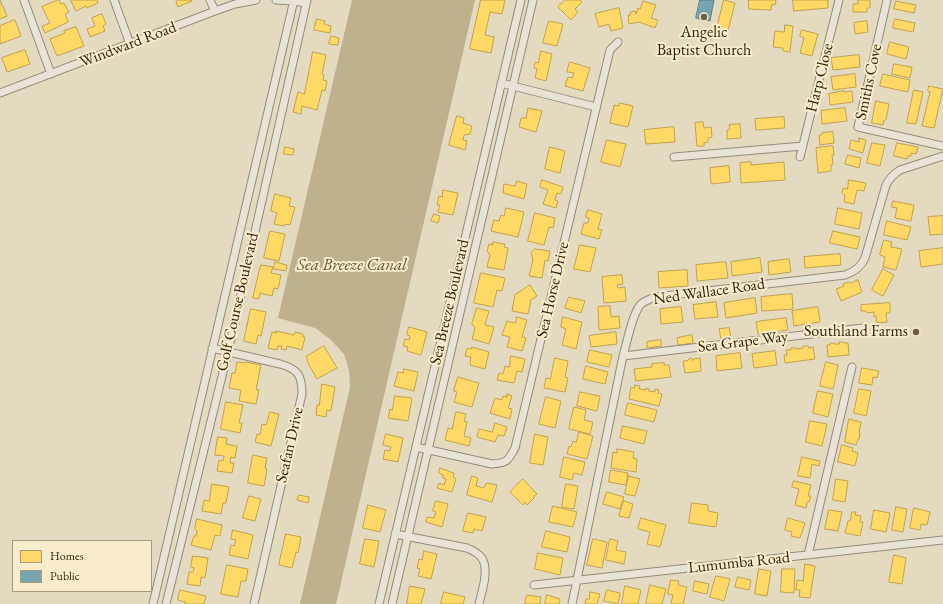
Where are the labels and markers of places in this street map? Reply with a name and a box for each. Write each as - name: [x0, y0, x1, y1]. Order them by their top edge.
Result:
- marker: Angelic Baptist Church: [699, 12, 709, 22]
- place label: Angelic Baptist Church: [657, 23, 751, 61]
- place label: Southland Farms: [804, 322, 908, 342]
- marker: Southland Farms: [911, 327, 921, 337]

